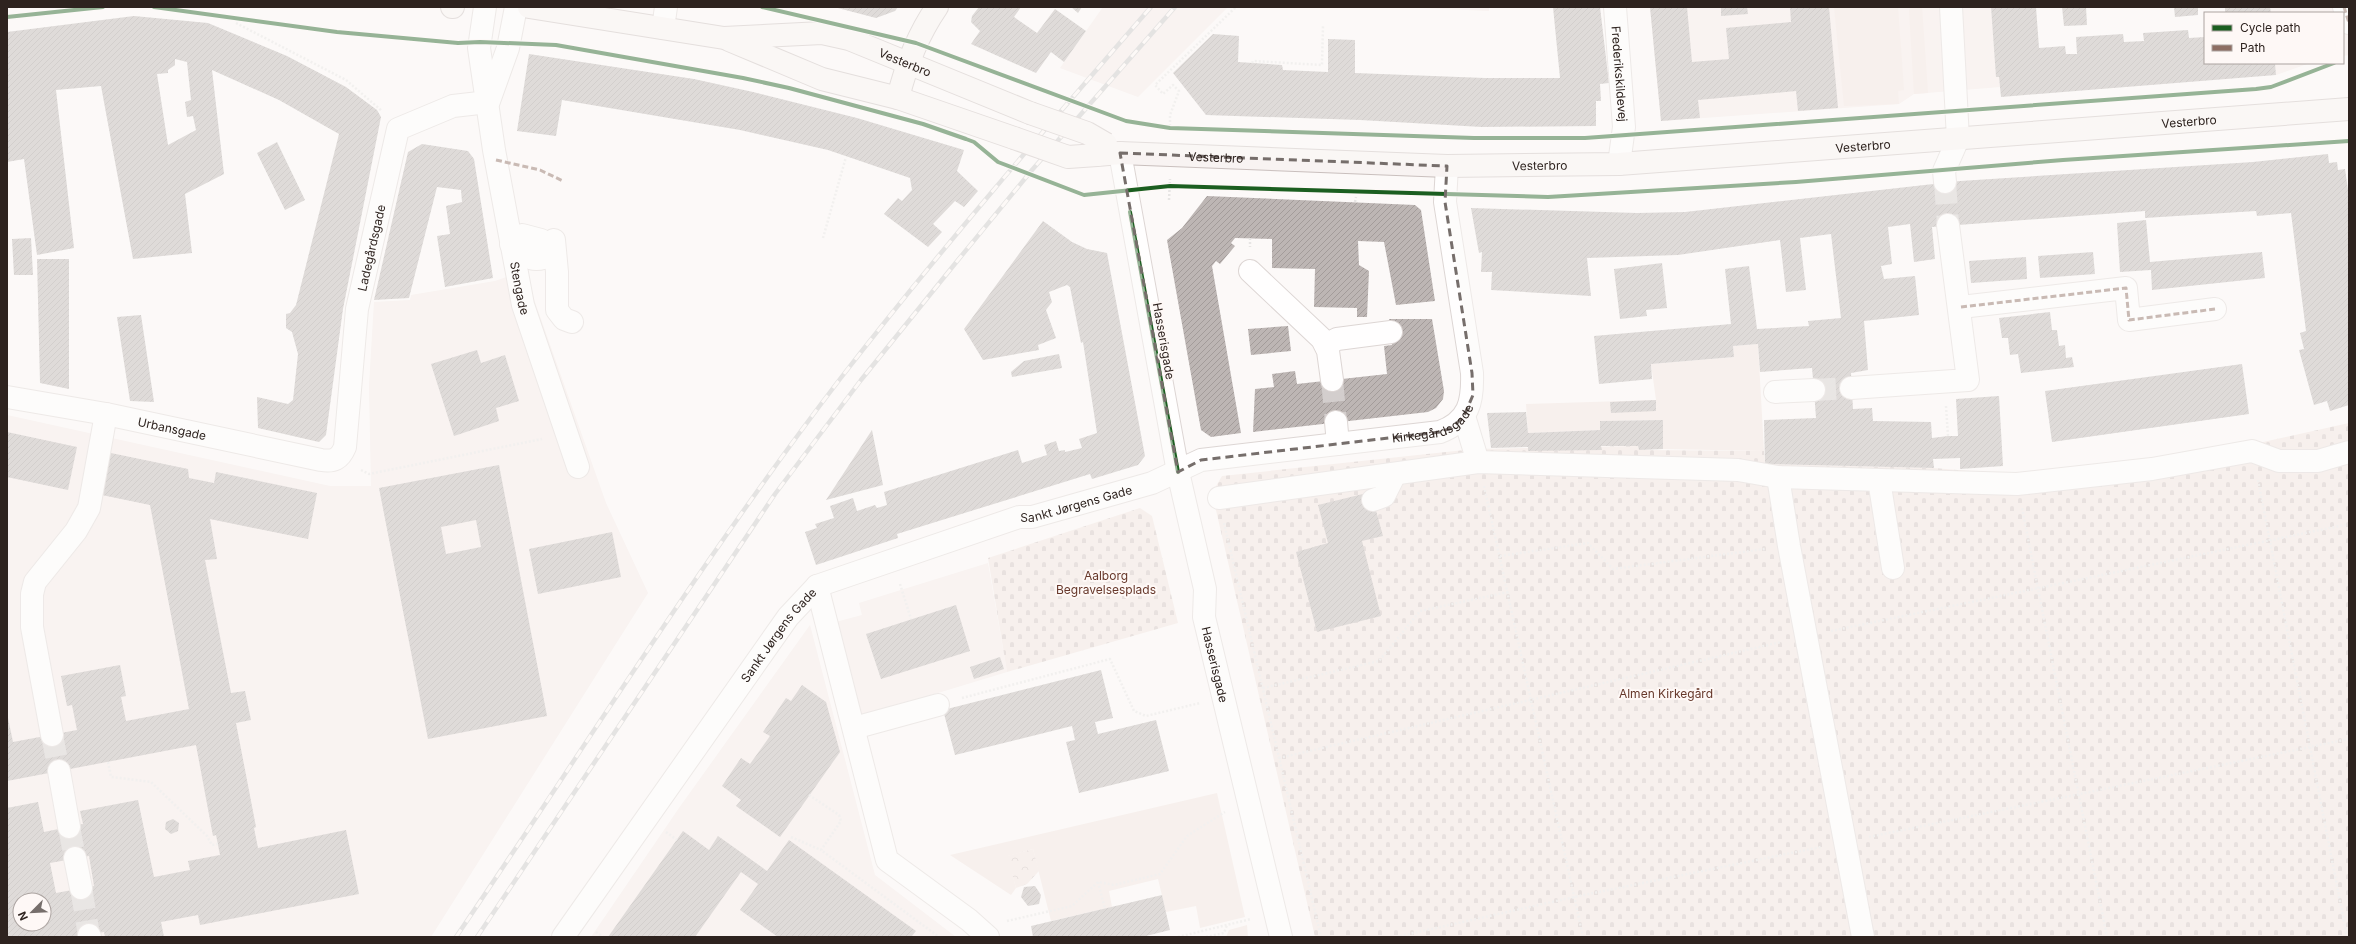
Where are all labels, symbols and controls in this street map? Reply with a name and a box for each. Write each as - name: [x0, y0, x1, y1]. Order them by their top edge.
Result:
- legend: [2204, 12, 2344, 64]
- text: Cycle path: [2240, 20, 2301, 35]
- street label: Frederikskildevej: [1609, 25, 1631, 122]
- text: Path: [2240, 40, 2265, 55]
- street label: Vesterbro: [877, 45, 934, 79]
- street label: Vesterbro: [2161, 111, 2217, 131]
- street label: Vesterbro: [1835, 136, 1891, 155]
- street label: Vesterbro: [1188, 148, 1244, 165]
- street label: Vesterbro: [1512, 157, 1567, 173]
- street label: Ladegårdsgade: [354, 203, 388, 293]
- street label: Stengade: [507, 260, 533, 317]
- street label: Hasserisgade: [1150, 301, 1178, 381]
- street label: Kirkegårdsgade: [1391, 402, 1476, 445]
- street label: Urbansgade: [136, 413, 208, 443]
- street label: Sankt Jørgens Gade: [1020, 482, 1134, 525]
- park label: Aalborg Begravelsesplads: [1056, 568, 1156, 597]
- street label: Sankt Jørgens Gade: [737, 585, 819, 685]
- street label: Hasserisgade: [1199, 625, 1232, 704]
- park label: Almen Kirkegård: [1619, 686, 1713, 701]
- north arrow: [12, 892, 52, 932]
- text: N: [15, 909, 31, 923]

